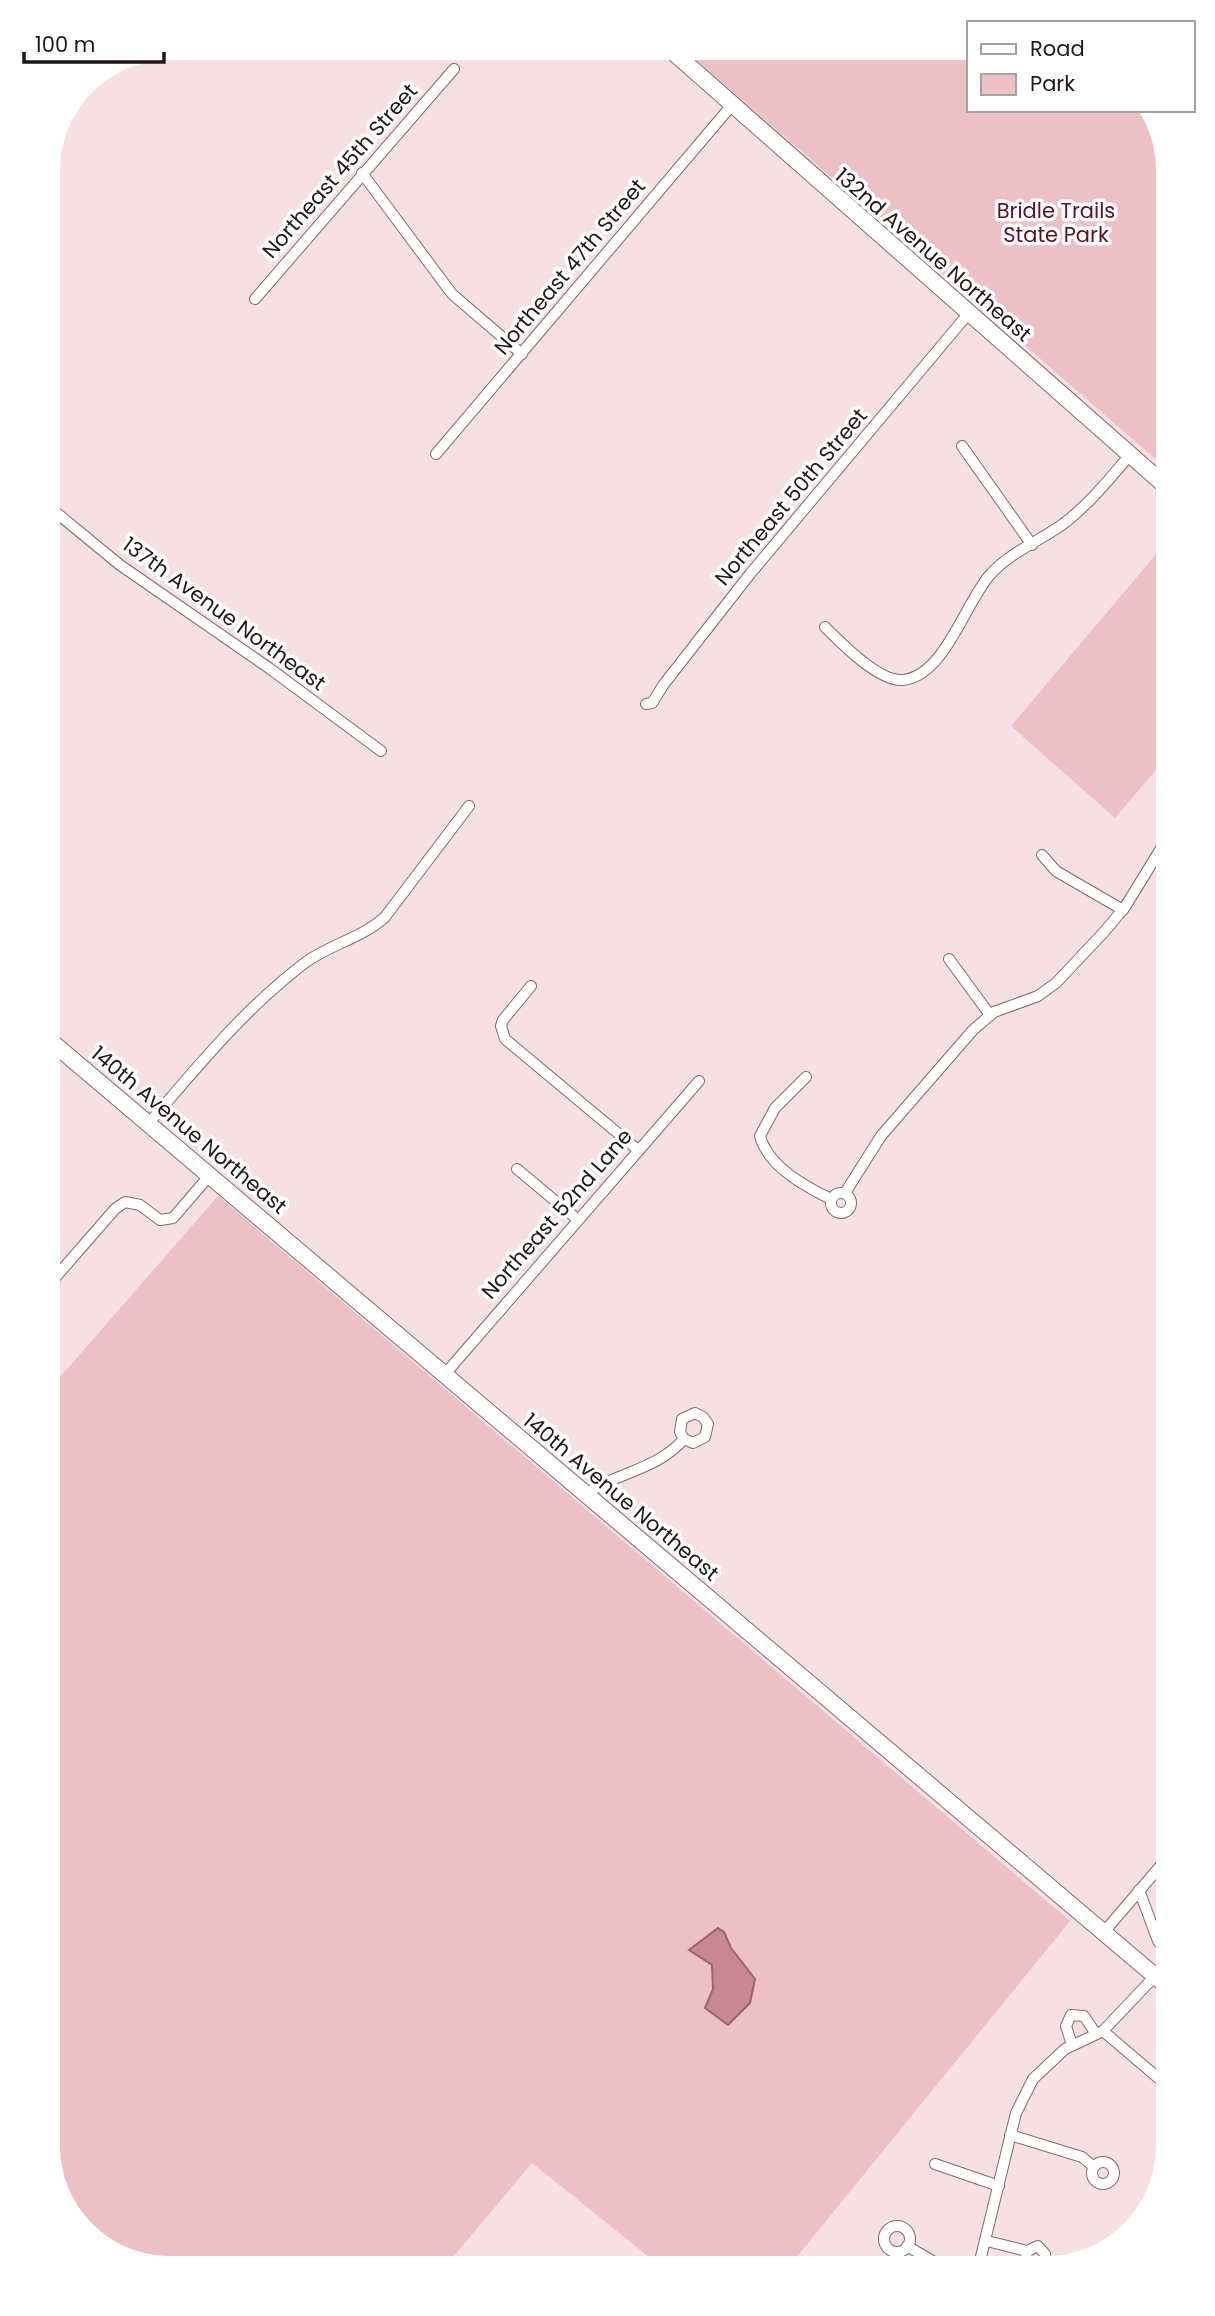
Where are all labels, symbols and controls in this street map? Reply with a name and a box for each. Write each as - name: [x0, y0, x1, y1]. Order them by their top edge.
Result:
- scale bar: [24, 21, 164, 65]
- legend: [967, 21, 1194, 112]
- text: 100 m: [35, 30, 95, 59]
- text: Road: [1030, 34, 1085, 63]
- text: Park: [1030, 69, 1075, 98]
- street label: Northeast 45th Street: [255, 77, 424, 264]
- street label: 132nd Avenue Northeast: [829, 161, 1038, 348]
- street label: Northeast 47th Street: [487, 173, 652, 361]
- park label: Bridle Trails State Park: [997, 196, 1115, 249]
- street label: Northeast 50th Street: [708, 402, 873, 591]
- street label: 137th Avenue Northeast: [117, 530, 332, 697]
- street label: 140th Avenue Northeast: [85, 1039, 293, 1220]
- street label: Northeast 52nd Lane: [475, 1122, 639, 1305]
- street label: 140th Avenue Northeast: [517, 1406, 725, 1587]

